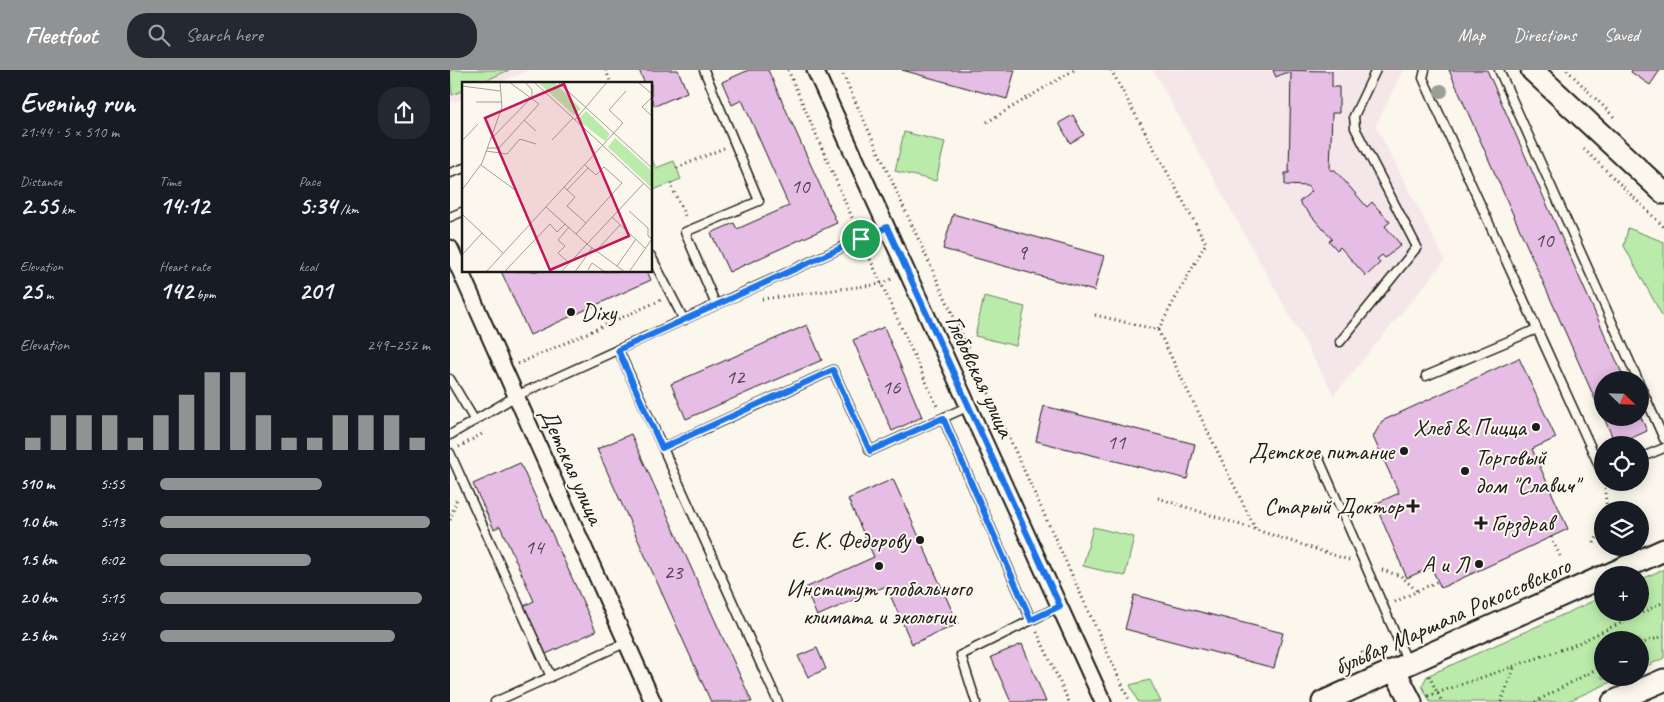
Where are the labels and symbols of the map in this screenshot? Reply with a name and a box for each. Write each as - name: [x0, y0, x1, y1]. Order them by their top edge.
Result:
- inset map: [462, 82, 652, 272]
- house number: 10: [791, 173, 811, 199]
- pin: [840, 218, 882, 260]
- house number: 10: [1535, 227, 1555, 253]
- house number: 9: [1017, 239, 1028, 265]
- place label: Dixy: [581, 297, 618, 327]
- marker: Dixy: [565, 306, 577, 318]
- street label: Глебовская улица: [939, 310, 1022, 443]
- house number: 12: [726, 364, 746, 390]
- north arrow: [1594, 371, 1649, 426]
- house number: 16: [882, 374, 901, 400]
- street label: Детская улица: [533, 403, 612, 531]
- place label: Хлеб & Пицца: [1413, 412, 1527, 442]
- marker: Хлеб & Пицца: [1530, 421, 1542, 433]
- house number: 11: [1107, 429, 1127, 455]
- place label: Детское питание: [1249, 436, 1396, 466]
- place label: Торговый дом "Славич": [1475, 442, 1584, 500]
- marker: Детское питание: [1398, 445, 1410, 457]
- marker: Торговый дом "Славич": [1459, 465, 1471, 477]
- place label: Старый Доктор: [1264, 491, 1405, 521]
- marker: Старый Доктор: [1407, 500, 1419, 512]
- place label: Горздрав: [1491, 508, 1558, 538]
- marker: Горздрав: [1475, 517, 1487, 529]
- place label: Е. К. Федорову: [791, 525, 912, 555]
- house number: 14: [525, 534, 546, 560]
- marker: Е. К. Федорову: [914, 534, 926, 546]
- place label: А и Л: [1422, 549, 1471, 579]
- street label: бульвар Маршала Рокоссовского: [1329, 550, 1576, 682]
- marker: А и Л: [1473, 558, 1485, 570]
- house number: 23: [664, 559, 684, 585]
- marker: Институт глобального климата и экологии: [873, 560, 885, 572]
- place label: Институт глобального климата и экологии: [786, 573, 973, 631]

